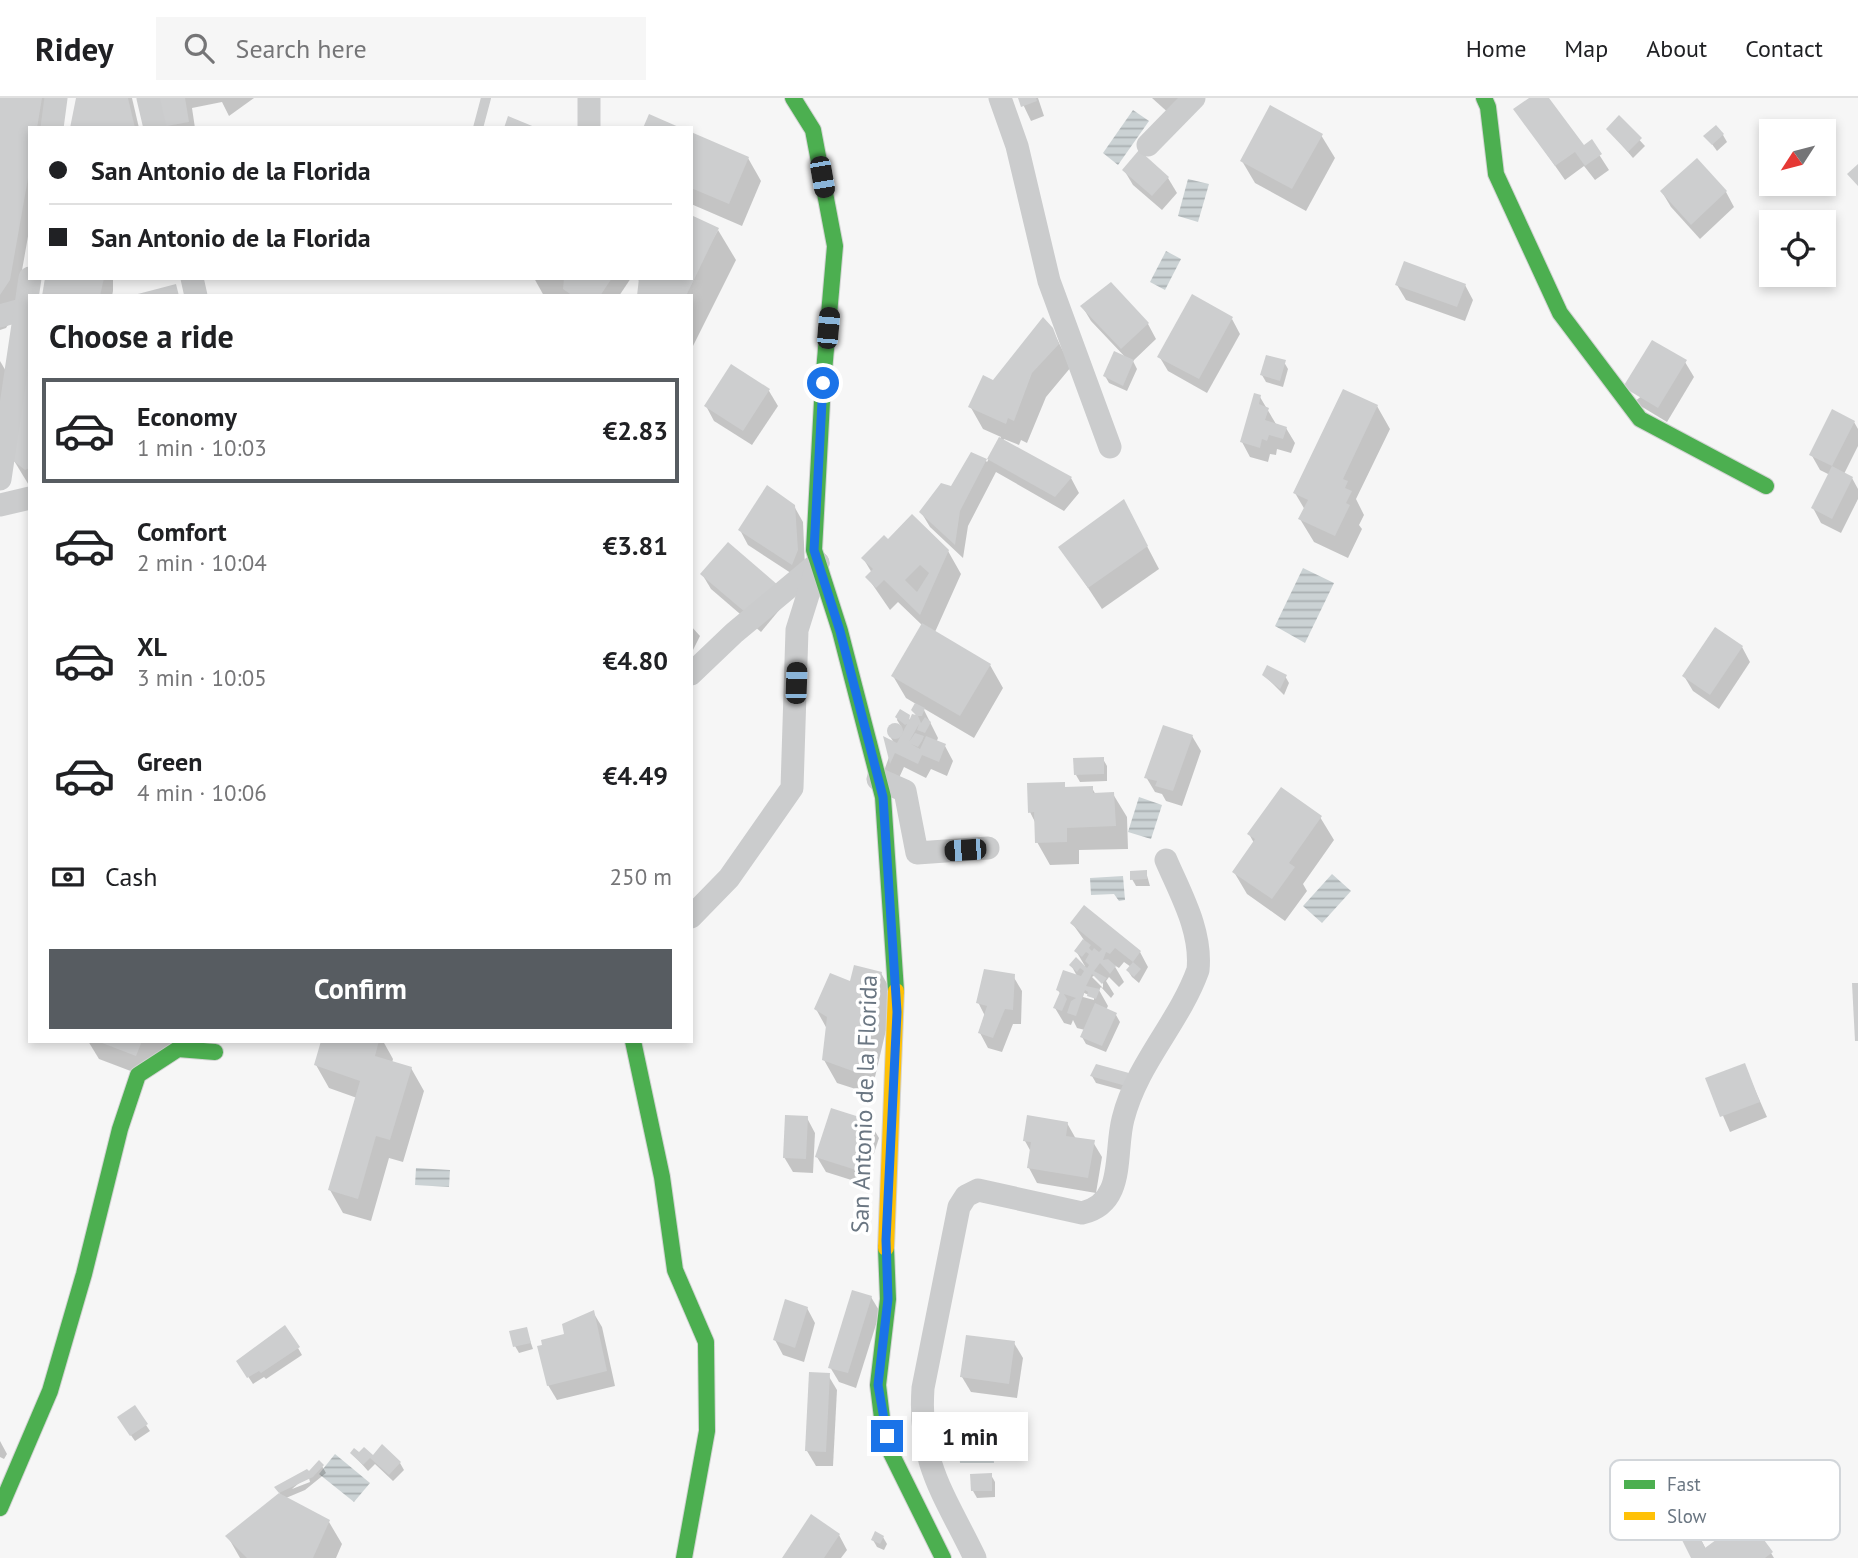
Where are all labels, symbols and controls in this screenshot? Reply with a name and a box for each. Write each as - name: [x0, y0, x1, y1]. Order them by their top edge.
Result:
- search box: [156, 17, 646, 80]
- text: Ridey: [35, 27, 114, 70]
- icon: search: [180, 29, 218, 67]
- text: Search here: [236, 32, 367, 65]
- text: Home: [1466, 33, 1526, 64]
- text: Map: [1564, 33, 1608, 64]
- text: About: [1646, 33, 1707, 64]
- text: Contact: [1745, 33, 1823, 64]
- north arrow: [1759, 119, 1836, 196]
- map controls: [1759, 119, 1836, 287]
- text: San Antonio de la Florida: [91, 154, 371, 187]
- car: [809, 154, 836, 200]
- button: locate: [1759, 210, 1836, 287]
- text: San Antonio de la Florida: [91, 221, 371, 254]
- car: [816, 306, 841, 350]
- text: Choose a ride: [49, 315, 234, 357]
- route start: [807, 367, 839, 399]
- icon: car: [53, 399, 116, 462]
- text: Economy: [137, 400, 237, 433]
- text: €2.83: [603, 414, 668, 447]
- text: 1 min · 10:03: [137, 433, 267, 462]
- icon: car: [53, 514, 116, 577]
- text: Comfort: [137, 515, 227, 548]
- text: €3.81: [603, 529, 668, 562]
- text: 2 min · 10:04: [137, 548, 267, 577]
- icon: car: [53, 629, 116, 692]
- text: XL: [137, 630, 167, 663]
- text: €4.80: [603, 644, 668, 677]
- car: [785, 662, 808, 704]
- text: 3 min · 10:05: [137, 663, 267, 692]
- icon: car: [53, 744, 116, 807]
- text: Green: [137, 745, 202, 778]
- text: €4.49: [603, 759, 668, 792]
- text: 4 min · 10:06: [137, 778, 267, 807]
- car: [944, 838, 987, 862]
- icon: cash: [49, 858, 87, 896]
- text: Cash: [105, 860, 157, 893]
- text: 250 m: [610, 862, 672, 891]
- button: Confirm: [49, 949, 672, 1029]
- street label: San Antonio de la Florida: [844, 974, 884, 1234]
- callout: 1 min: [912, 1412, 1027, 1460]
- route end: [871, 1420, 903, 1452]
- text: 1 min: [942, 1422, 998, 1451]
- legend: [1610, 1460, 1840, 1540]
- text: Fast: [1667, 1472, 1701, 1496]
- text: Slow: [1667, 1504, 1707, 1528]

